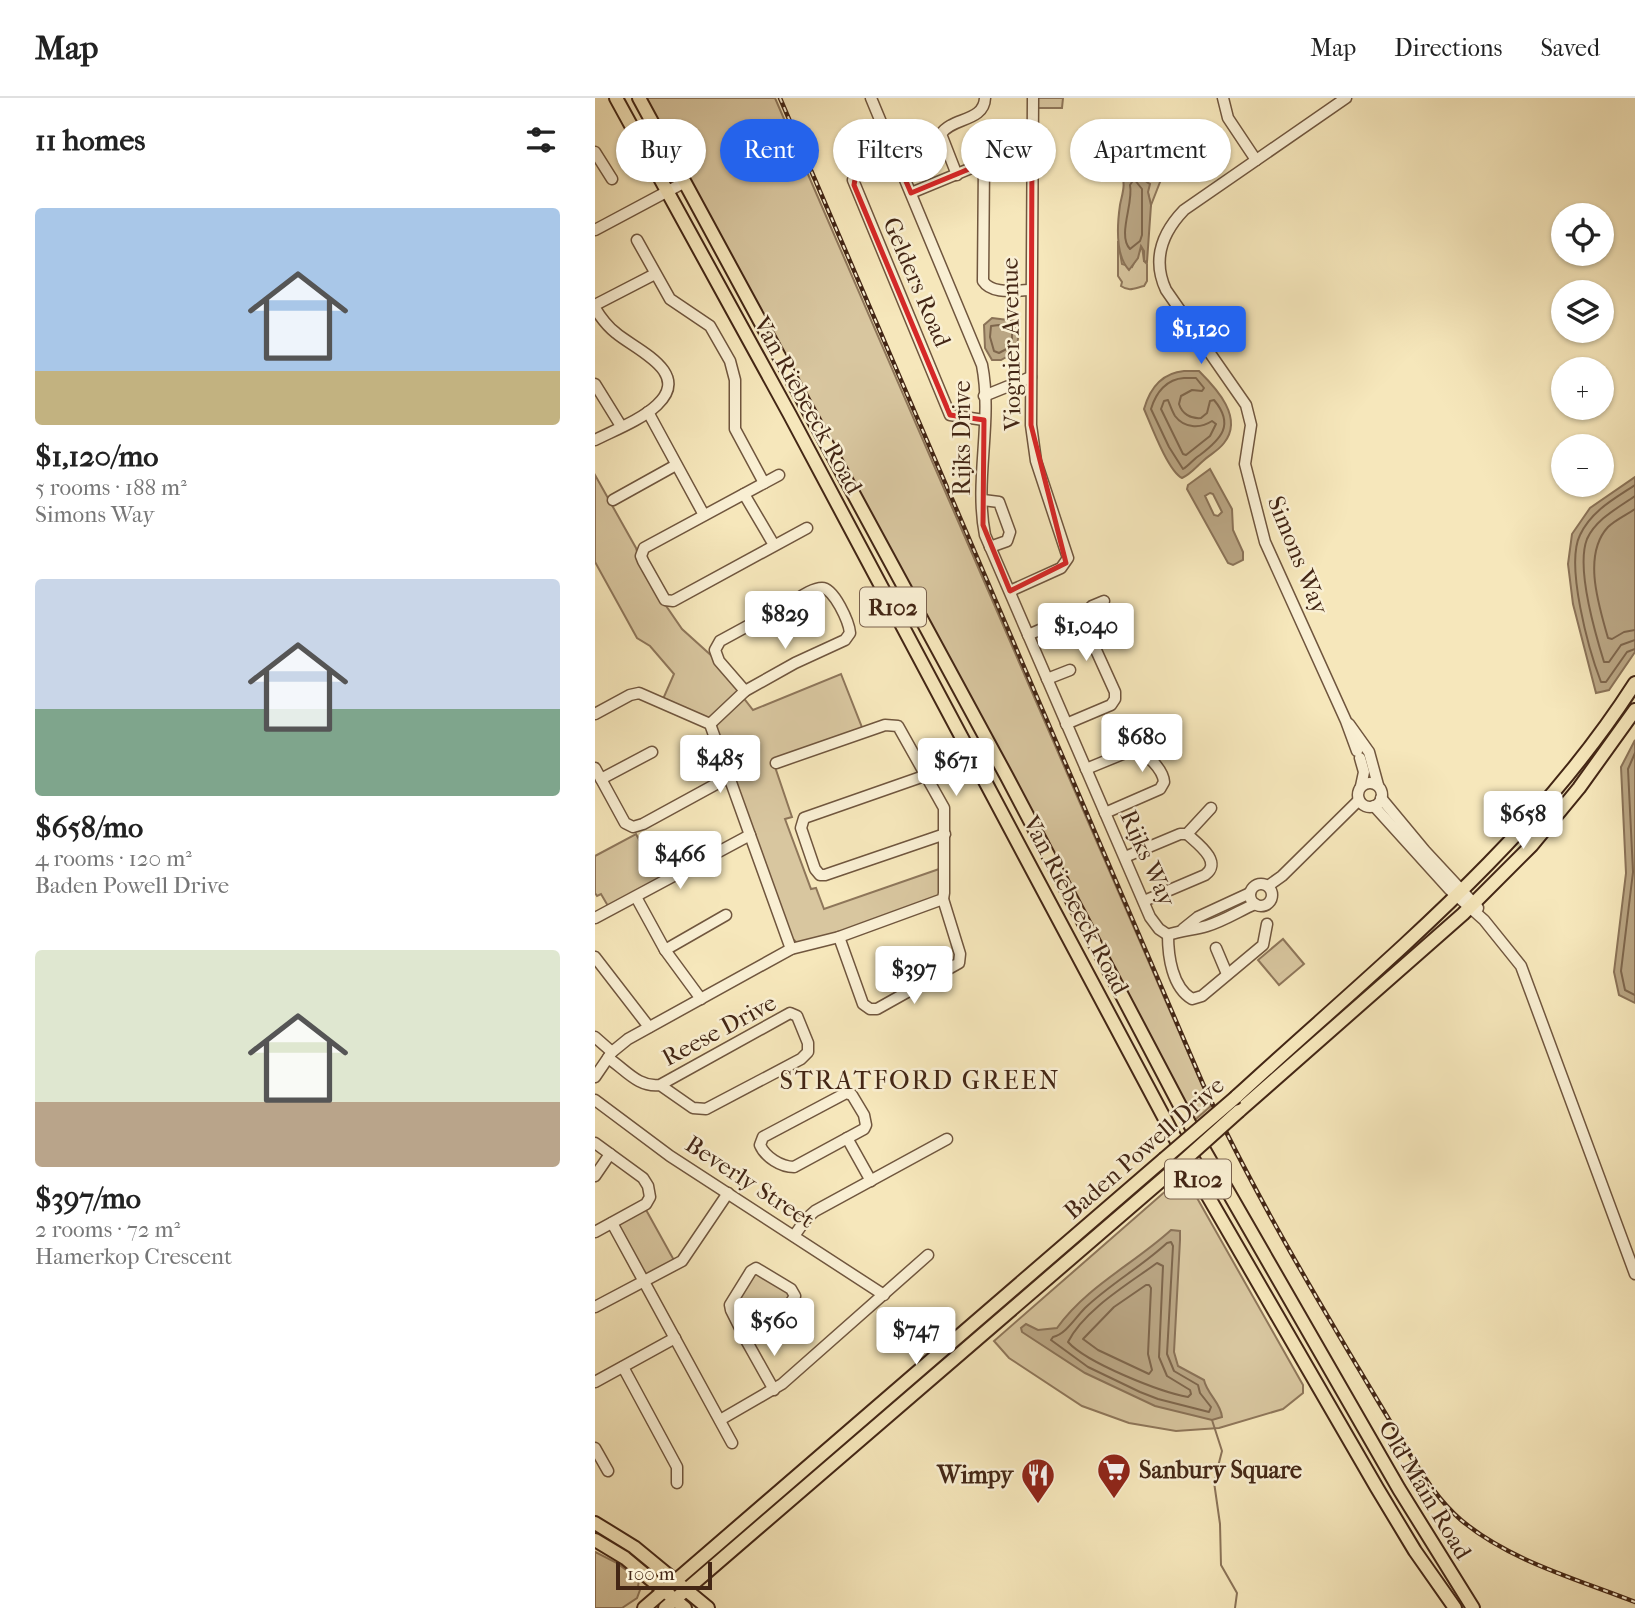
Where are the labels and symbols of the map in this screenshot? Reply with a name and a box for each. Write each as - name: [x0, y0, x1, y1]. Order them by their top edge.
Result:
- street label: Gelders Road: [877, 213, 957, 352]
- street label: Viognier Avenue: [995, 257, 1027, 432]
- pin: $1,120: [1144, 306, 1258, 366]
- street label: Van Riebeeck Road: [747, 311, 869, 499]
- street label: Rijks Drive: [948, 380, 976, 496]
- street label: Simons Way: [1262, 492, 1335, 619]
- road number: R102: [860, 587, 926, 626]
- pin: $829: [744, 592, 826, 651]
- pin: $1,040: [1029, 603, 1143, 663]
- pin: $680: [1101, 714, 1183, 774]
- pin: $485: [679, 736, 761, 795]
- pin: $671: [915, 738, 997, 798]
- pin: $658: [1482, 792, 1564, 851]
- street label: Rijks Way: [1114, 806, 1182, 911]
- street label: Van Riebeeck Road: [1017, 810, 1135, 1000]
- pin: $466: [639, 832, 721, 891]
- pin: $397: [873, 946, 955, 1006]
- street label: Reese Drive: [657, 988, 781, 1072]
- district label: STRATFORD GREEN: [780, 1065, 1060, 1096]
- street label: Baden Powell Drive: [1058, 1071, 1230, 1225]
- street label: Beverly Street: [680, 1130, 820, 1234]
- road number: R102: [1165, 1160, 1231, 1198]
- pin: $560: [733, 1298, 815, 1358]
- pin: $747: [875, 1308, 957, 1367]
- street label: Old Main Road: [1373, 1416, 1478, 1565]
- supermarket icon: Sanbury Square: [1095, 1451, 1133, 1500]
- restaurant icon: Wimpy: [1019, 1456, 1057, 1505]
- place label: Sanbury Square: [1139, 1456, 1302, 1484]
- place label: Wimpy: [936, 1461, 1014, 1489]
- scale bar: [616, 1559, 712, 1591]

